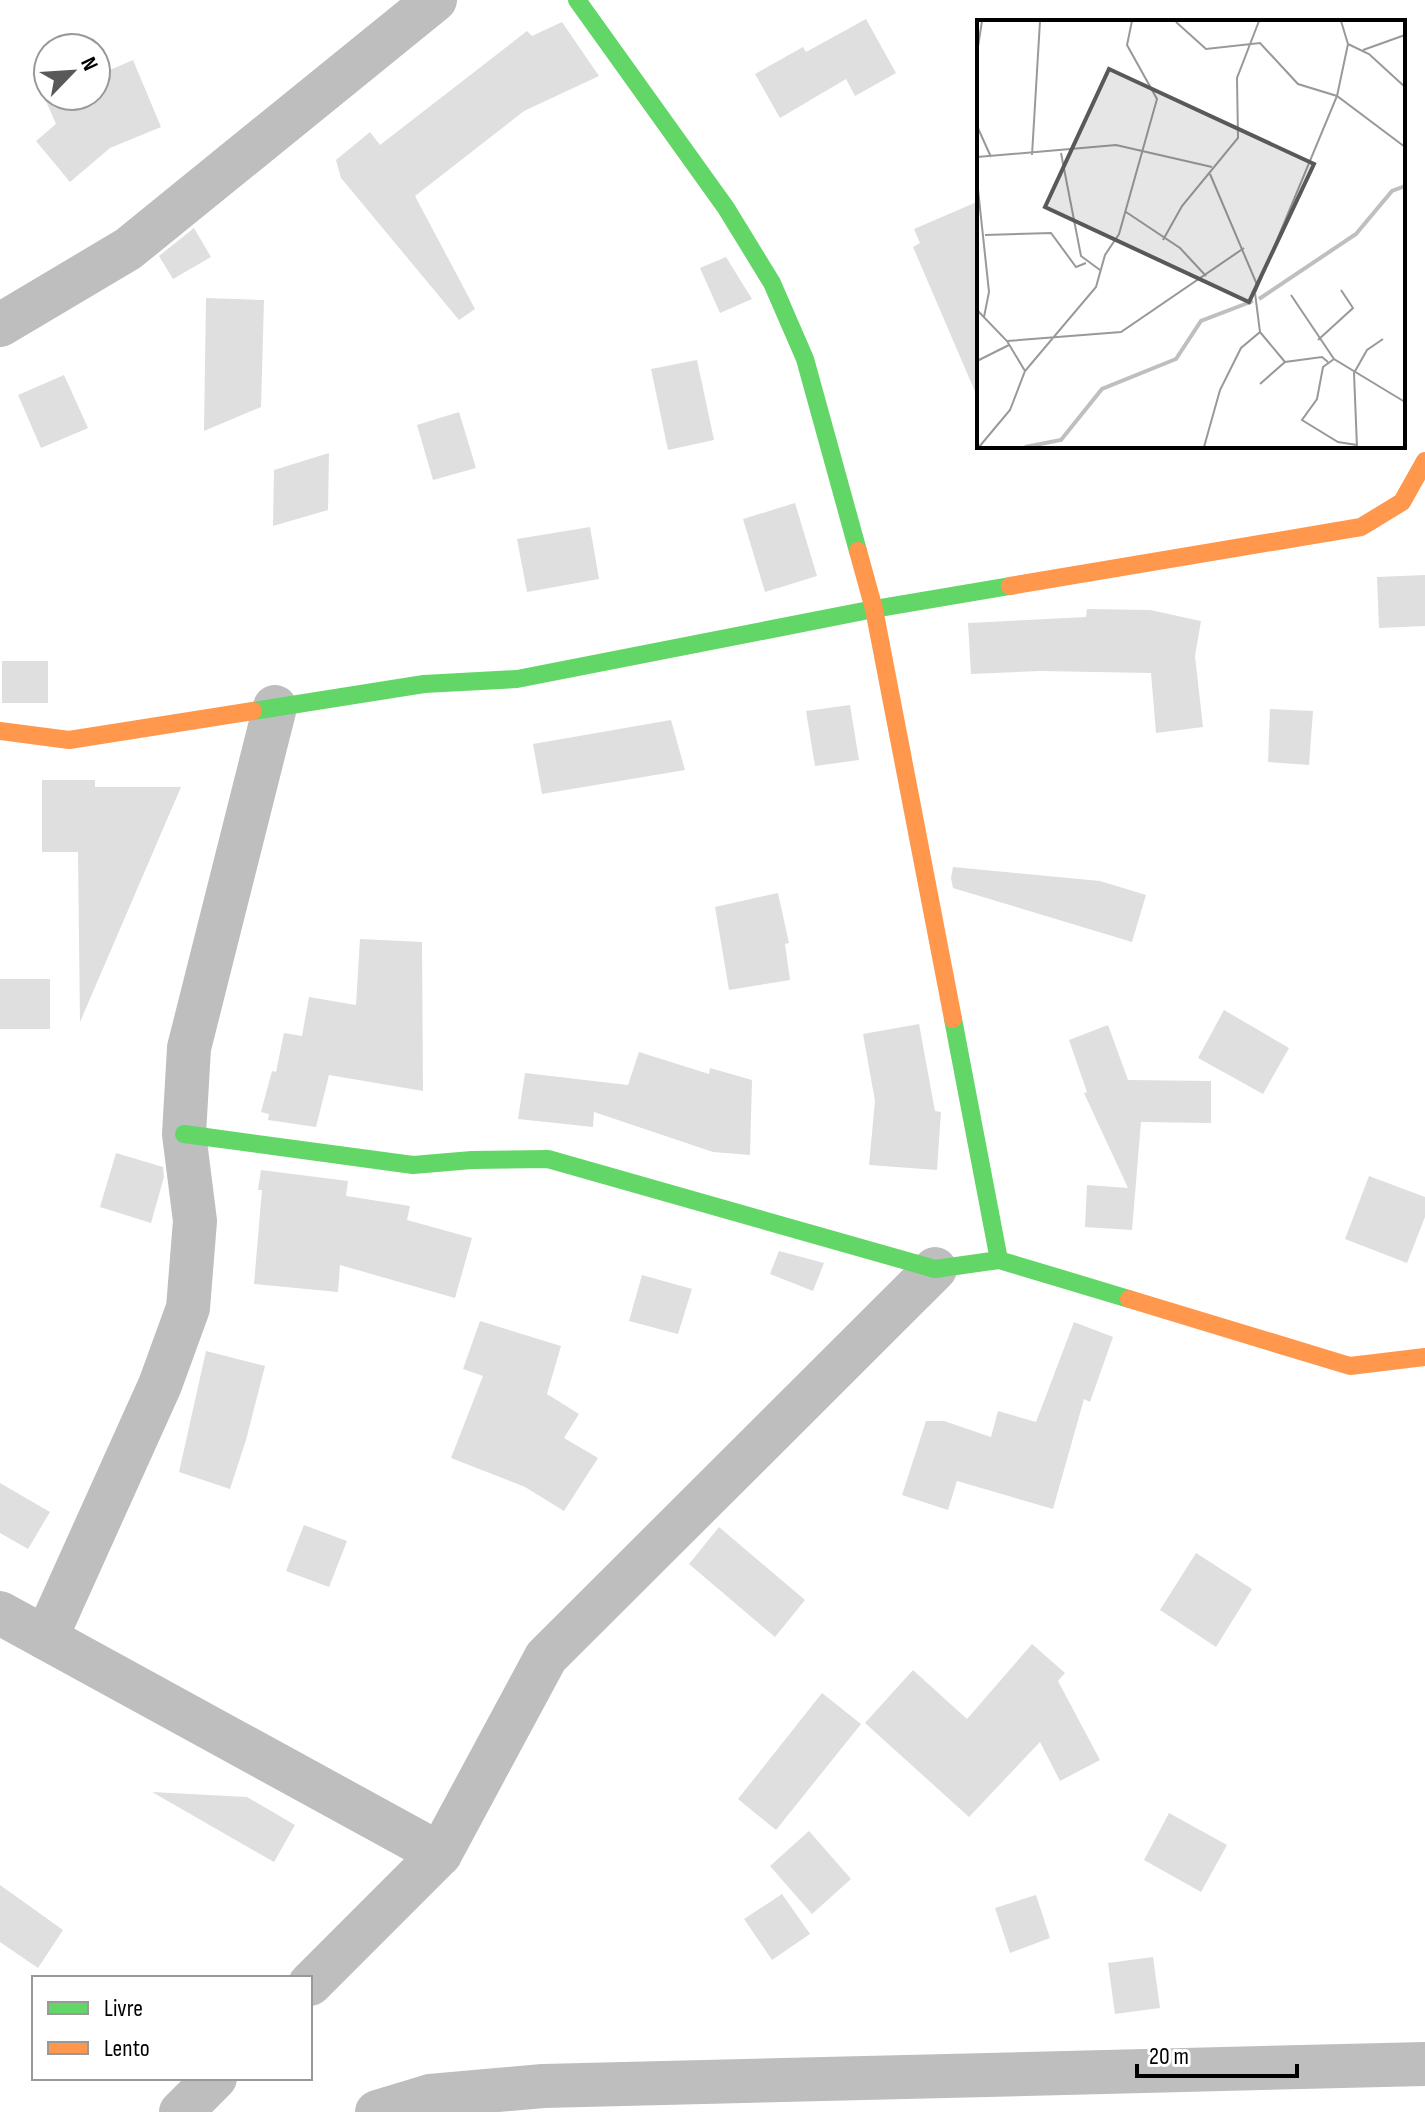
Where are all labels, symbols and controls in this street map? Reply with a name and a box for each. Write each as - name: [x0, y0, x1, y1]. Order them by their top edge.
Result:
- inset map: [977, 20, 1405, 448]
- north arrow: [32, 32, 112, 112]
- text: N: [74, 53, 103, 75]
- legend: [32, 1976, 312, 2080]
- text: Livre: [104, 1994, 143, 2023]
- scale bar: [1137, 2028, 1297, 2078]
- text: Lento: [104, 2034, 150, 2063]
- text: 20 m: [1149, 2042, 1189, 2071]

